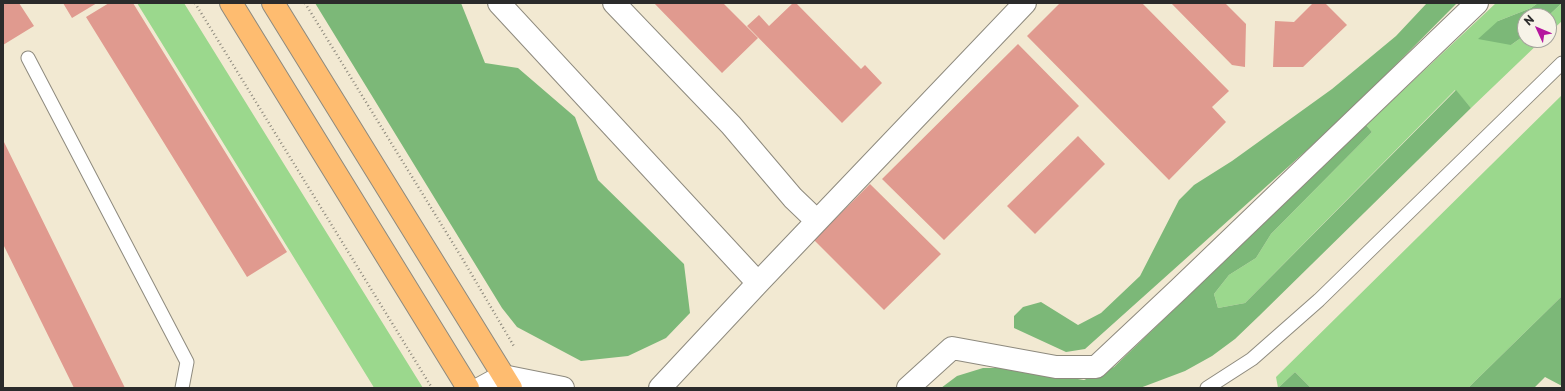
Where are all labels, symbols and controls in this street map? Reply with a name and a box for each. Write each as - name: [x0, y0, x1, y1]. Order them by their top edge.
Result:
- north arrow: [1517, 8, 1557, 48]
- text: N: [1520, 11, 1538, 29]

